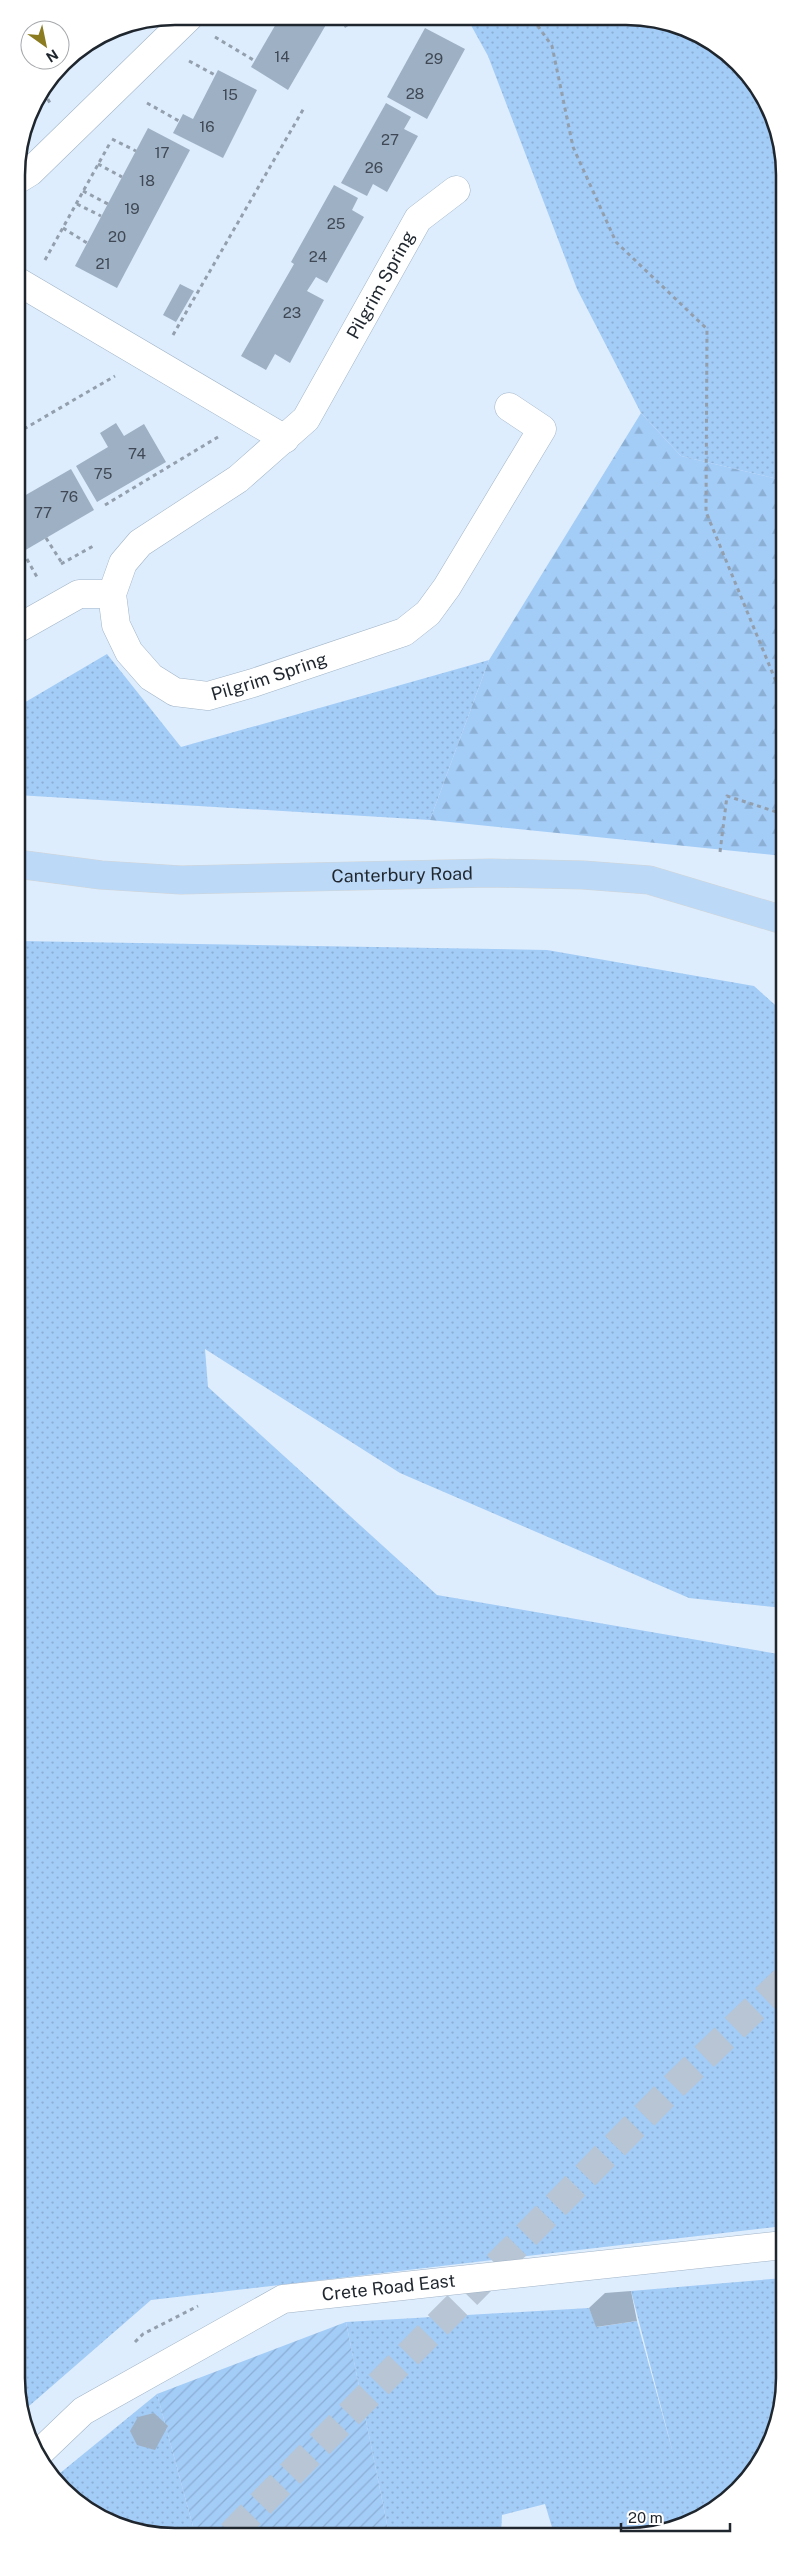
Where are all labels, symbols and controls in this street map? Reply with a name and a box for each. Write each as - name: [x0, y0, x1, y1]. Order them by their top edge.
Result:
- north arrow: [20, 20, 70, 70]
- text: N: [43, 46, 61, 66]
- house number: 14: [274, 48, 290, 65]
- house number: 29: [425, 50, 443, 67]
- house number: 28: [406, 85, 424, 102]
- house number: 15: [222, 86, 238, 103]
- house number: 16: [199, 118, 215, 135]
- house number: 27: [381, 131, 399, 148]
- house number: 17: [154, 144, 170, 161]
- house number: 26: [365, 159, 383, 176]
- house number: 18: [139, 172, 155, 189]
- house number: 19: [124, 200, 140, 217]
- house number: 25: [327, 215, 345, 232]
- street label: Pilgrim Spring: [342, 227, 419, 343]
- house number: 20: [108, 228, 126, 245]
- house number: 24: [309, 248, 327, 265]
- house number: 21: [95, 255, 111, 272]
- house number: 23: [283, 304, 301, 321]
- house number: 74: [128, 445, 146, 462]
- house number: 75: [94, 465, 112, 482]
- house number: 76: [60, 488, 78, 505]
- house number: 77: [34, 504, 52, 521]
- street label: Pilgrim Spring: [209, 648, 330, 705]
- street label: Canterbury Road: [331, 862, 473, 887]
- street label: Crete Road East: [321, 2269, 456, 2305]
- scale bar: [621, 2500, 730, 2532]
- text: 20 m: [628, 2509, 663, 2526]

